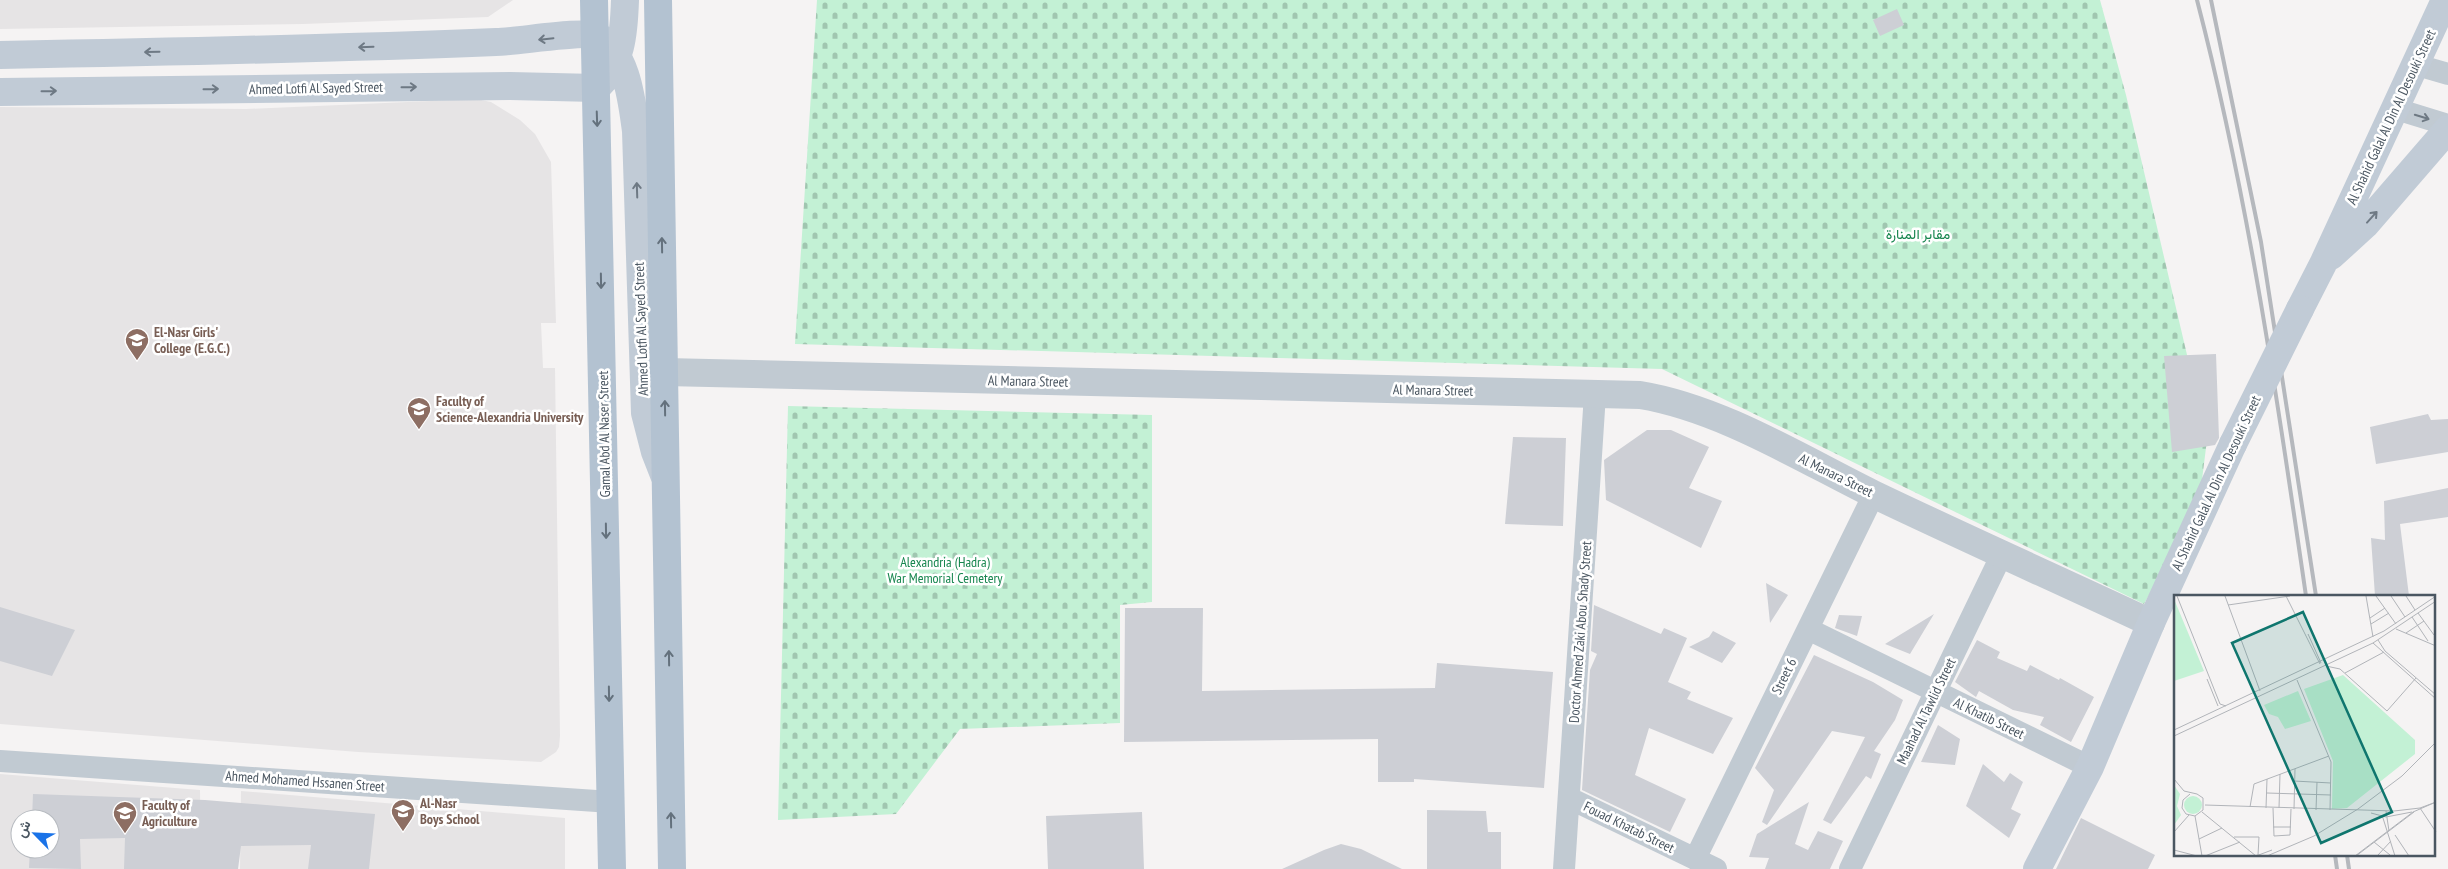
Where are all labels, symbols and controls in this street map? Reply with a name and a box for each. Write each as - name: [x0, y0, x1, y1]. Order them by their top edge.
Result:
- street label: Al Shahid Galal Al Din Al Desouki Street: [2342, 26, 2440, 207]
- one-way arrow: [539, 34, 555, 43]
- one-way arrow: [359, 42, 375, 52]
- one-way arrow: [144, 48, 160, 57]
- street label: Ahmed Lotfi Al Sayed Street: [249, 78, 383, 98]
- one-way arrow: [400, 82, 416, 92]
- one-way arrow: [202, 84, 219, 94]
- one-way arrow: [40, 86, 56, 96]
- one-way arrow: [592, 110, 601, 126]
- one-way arrow: [2414, 113, 2430, 123]
- one-way arrow: [632, 182, 642, 198]
- one-way arrow: [2366, 210, 2378, 223]
- park label: مقابر المنارة: [1886, 225, 1950, 243]
- one-way arrow: [657, 238, 667, 254]
- street label: Ahmed Lotfi Al Sayed Street: [630, 262, 652, 396]
- one-way arrow: [596, 272, 606, 289]
- place label: El-Nasr Girls' College (E.G.C.): [154, 323, 230, 357]
- school or university icon: El-Nasr Girls' College (E.G.C.): [124, 327, 150, 361]
- street label: Gamal Abd Al Naser Street: [594, 370, 614, 497]
- street label: Al Manara Street: [988, 371, 1069, 391]
- street label: Al Manara Street: [1393, 380, 1474, 400]
- place label: Faculty of Science-Alexandria University: [436, 392, 584, 426]
- street label: Al Shahid Galal Al Din Al Desouki Street: [2167, 392, 2265, 573]
- school or university icon: Faculty of Science-Alexandria University: [406, 396, 432, 430]
- one-way arrow: [660, 400, 670, 416]
- street label: Al Manara Street: [1796, 449, 1876, 501]
- one-way arrow: [601, 523, 610, 539]
- street label: Doctor Ahmed Zaki Abou Shady Street: [1565, 540, 1595, 723]
- park label: Alexandria (Hadra) War Memorial Cemetery: [887, 553, 1003, 587]
- inset map: [2174, 595, 2436, 856]
- one-way arrow: [664, 650, 674, 666]
- street label: Street 6: [1768, 655, 1800, 697]
- street label: Maahad Al Tawlid Street: [1892, 655, 1960, 767]
- one-way arrow: [604, 685, 614, 701]
- street label: Al Khatib Street: [1951, 693, 2027, 743]
- street label: Ahmed Mohamed Hssanen Street: [225, 766, 386, 796]
- place label: Al-Nasr Boys School: [419, 794, 480, 828]
- place label: Faculty of Agriculture: [141, 796, 197, 830]
- street label: Fouad Khatab Street: [1581, 797, 1677, 857]
- school or university icon: Al-Nasr Boys School: [390, 798, 416, 832]
- school or university icon: Faculty of Agriculture: [112, 800, 138, 834]
- north arrow: [10, 809, 60, 859]
- one-way arrow: [666, 813, 676, 829]
- text: ش: [11, 817, 35, 840]

